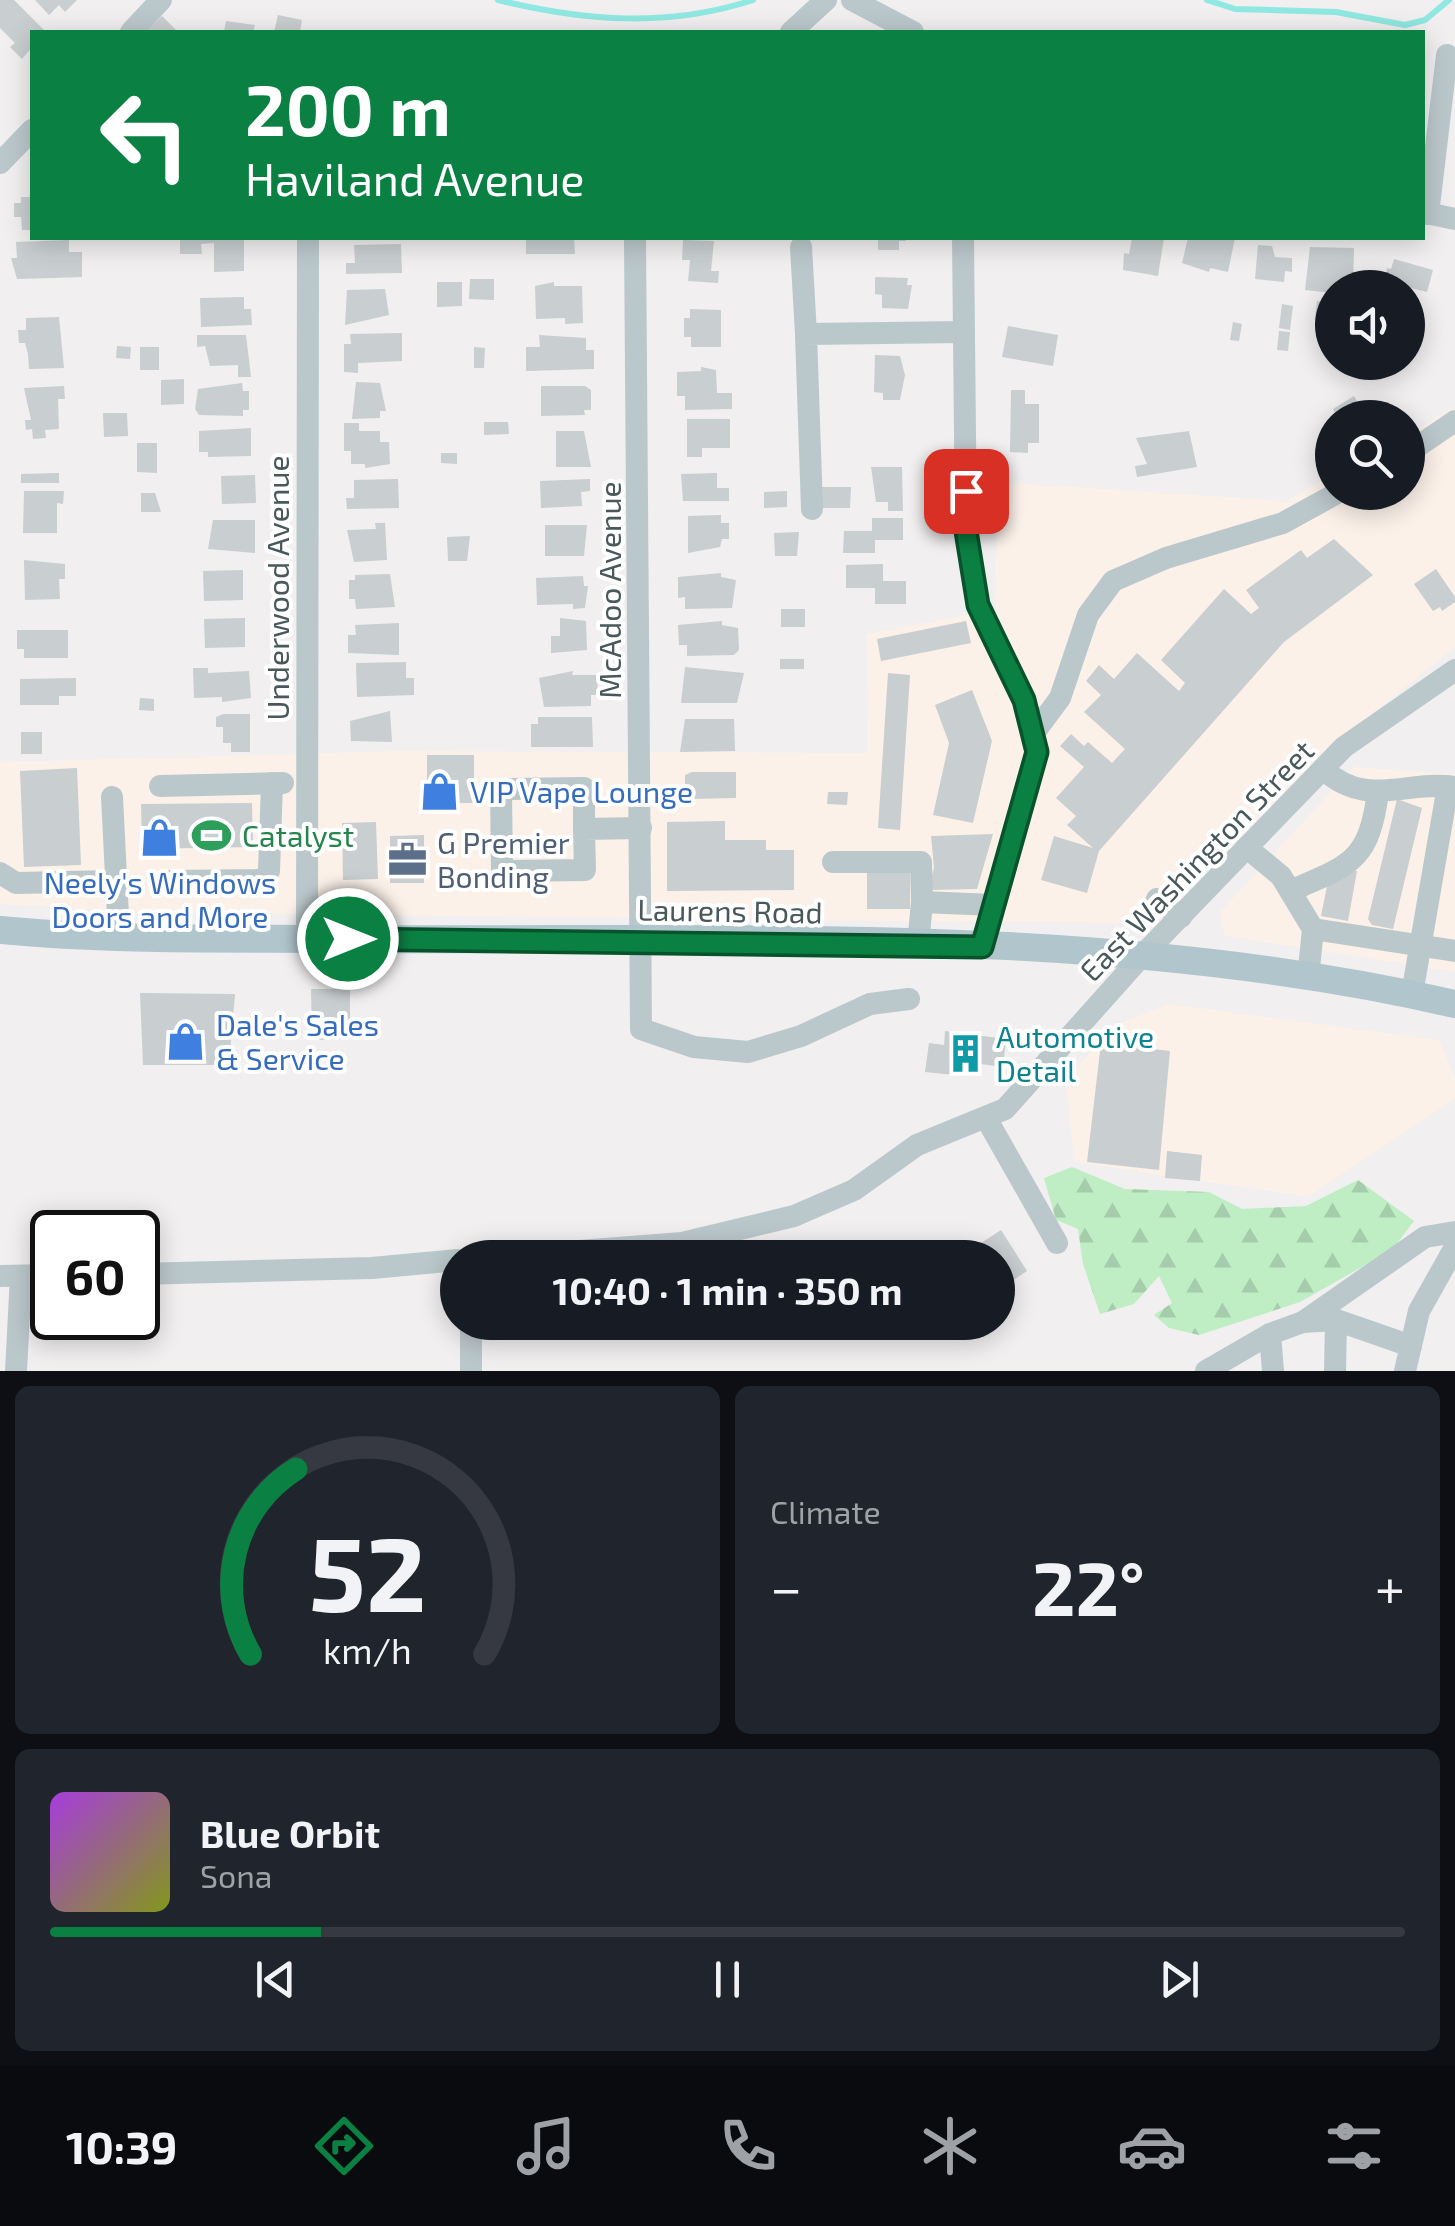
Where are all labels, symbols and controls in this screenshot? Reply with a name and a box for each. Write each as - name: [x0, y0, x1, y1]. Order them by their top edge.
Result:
- text: 200 m: [245, 66, 451, 150]
- icon: left: [80, 70, 210, 200]
- text: Haviland Avenue: [245, 151, 585, 205]
- map controls: [1315, 270, 1425, 510]
- button: sound: [1315, 270, 1425, 380]
- button: search: [1315, 400, 1425, 510]
- pin: [924, 449, 1009, 534]
- street label: Underwood Avenue: [259, 455, 295, 721]
- icon: arrive: [939, 464, 994, 519]
- street label: McAdoo Avenue: [591, 481, 627, 699]
- street label: East Washington Street: [1072, 732, 1320, 988]
- shop icon: VIP Vape Lounge: [419, 770, 461, 812]
- place label: VIP Vape Lounge: [470, 773, 693, 809]
- sports icon: Catalyst: [191, 814, 233, 856]
- shop icon: Neely's Windows Doors and More: [139, 817, 181, 859]
- place label: Catalyst: [242, 817, 354, 853]
- place label: G Premier Bonding: [437, 824, 570, 894]
- office icon: G Premier Bonding: [386, 838, 428, 880]
- place label: Neely's Windows Doors and More: [44, 864, 276, 934]
- position arrow: [296, 887, 400, 991]
- street label: Laurens Road: [637, 890, 823, 930]
- place label: Dale's Sales & Service: [216, 1006, 379, 1076]
- place label: Automotive Detail: [996, 1018, 1154, 1088]
- shop icon: Dale's Sales & Service: [165, 1020, 207, 1062]
- building icon: Automotive Detail: [945, 1032, 987, 1074]
- speed limit sign: 60: [30, 1210, 160, 1340]
- text: 10:40 · 1 min · 350 m: [553, 1267, 902, 1313]
- text: Climate: [770, 1492, 881, 1530]
- text: 52: [309, 1508, 426, 1633]
- text: 22°: [1032, 1541, 1145, 1631]
- text: −: [770, 1553, 802, 1619]
- text: +: [1375, 1553, 1405, 1619]
- text: km/h: [323, 1628, 412, 1671]
- text: Blue Orbit: [200, 1810, 380, 1856]
- text: Sona: [200, 1856, 272, 1894]
- icon: previous: [248, 1952, 303, 2007]
- icon: pause: [700, 1952, 755, 2007]
- icon: next: [1152, 1952, 1207, 2007]
- icon: directions: [309, 2111, 379, 2181]
- icon: music: [511, 2111, 581, 2181]
- icon: phone: [713, 2111, 783, 2181]
- icon: climate: [915, 2111, 985, 2181]
- icon: car: [1117, 2111, 1187, 2181]
- icon: filters: [1319, 2111, 1389, 2181]
- text: 10:39: [66, 2119, 177, 2173]

